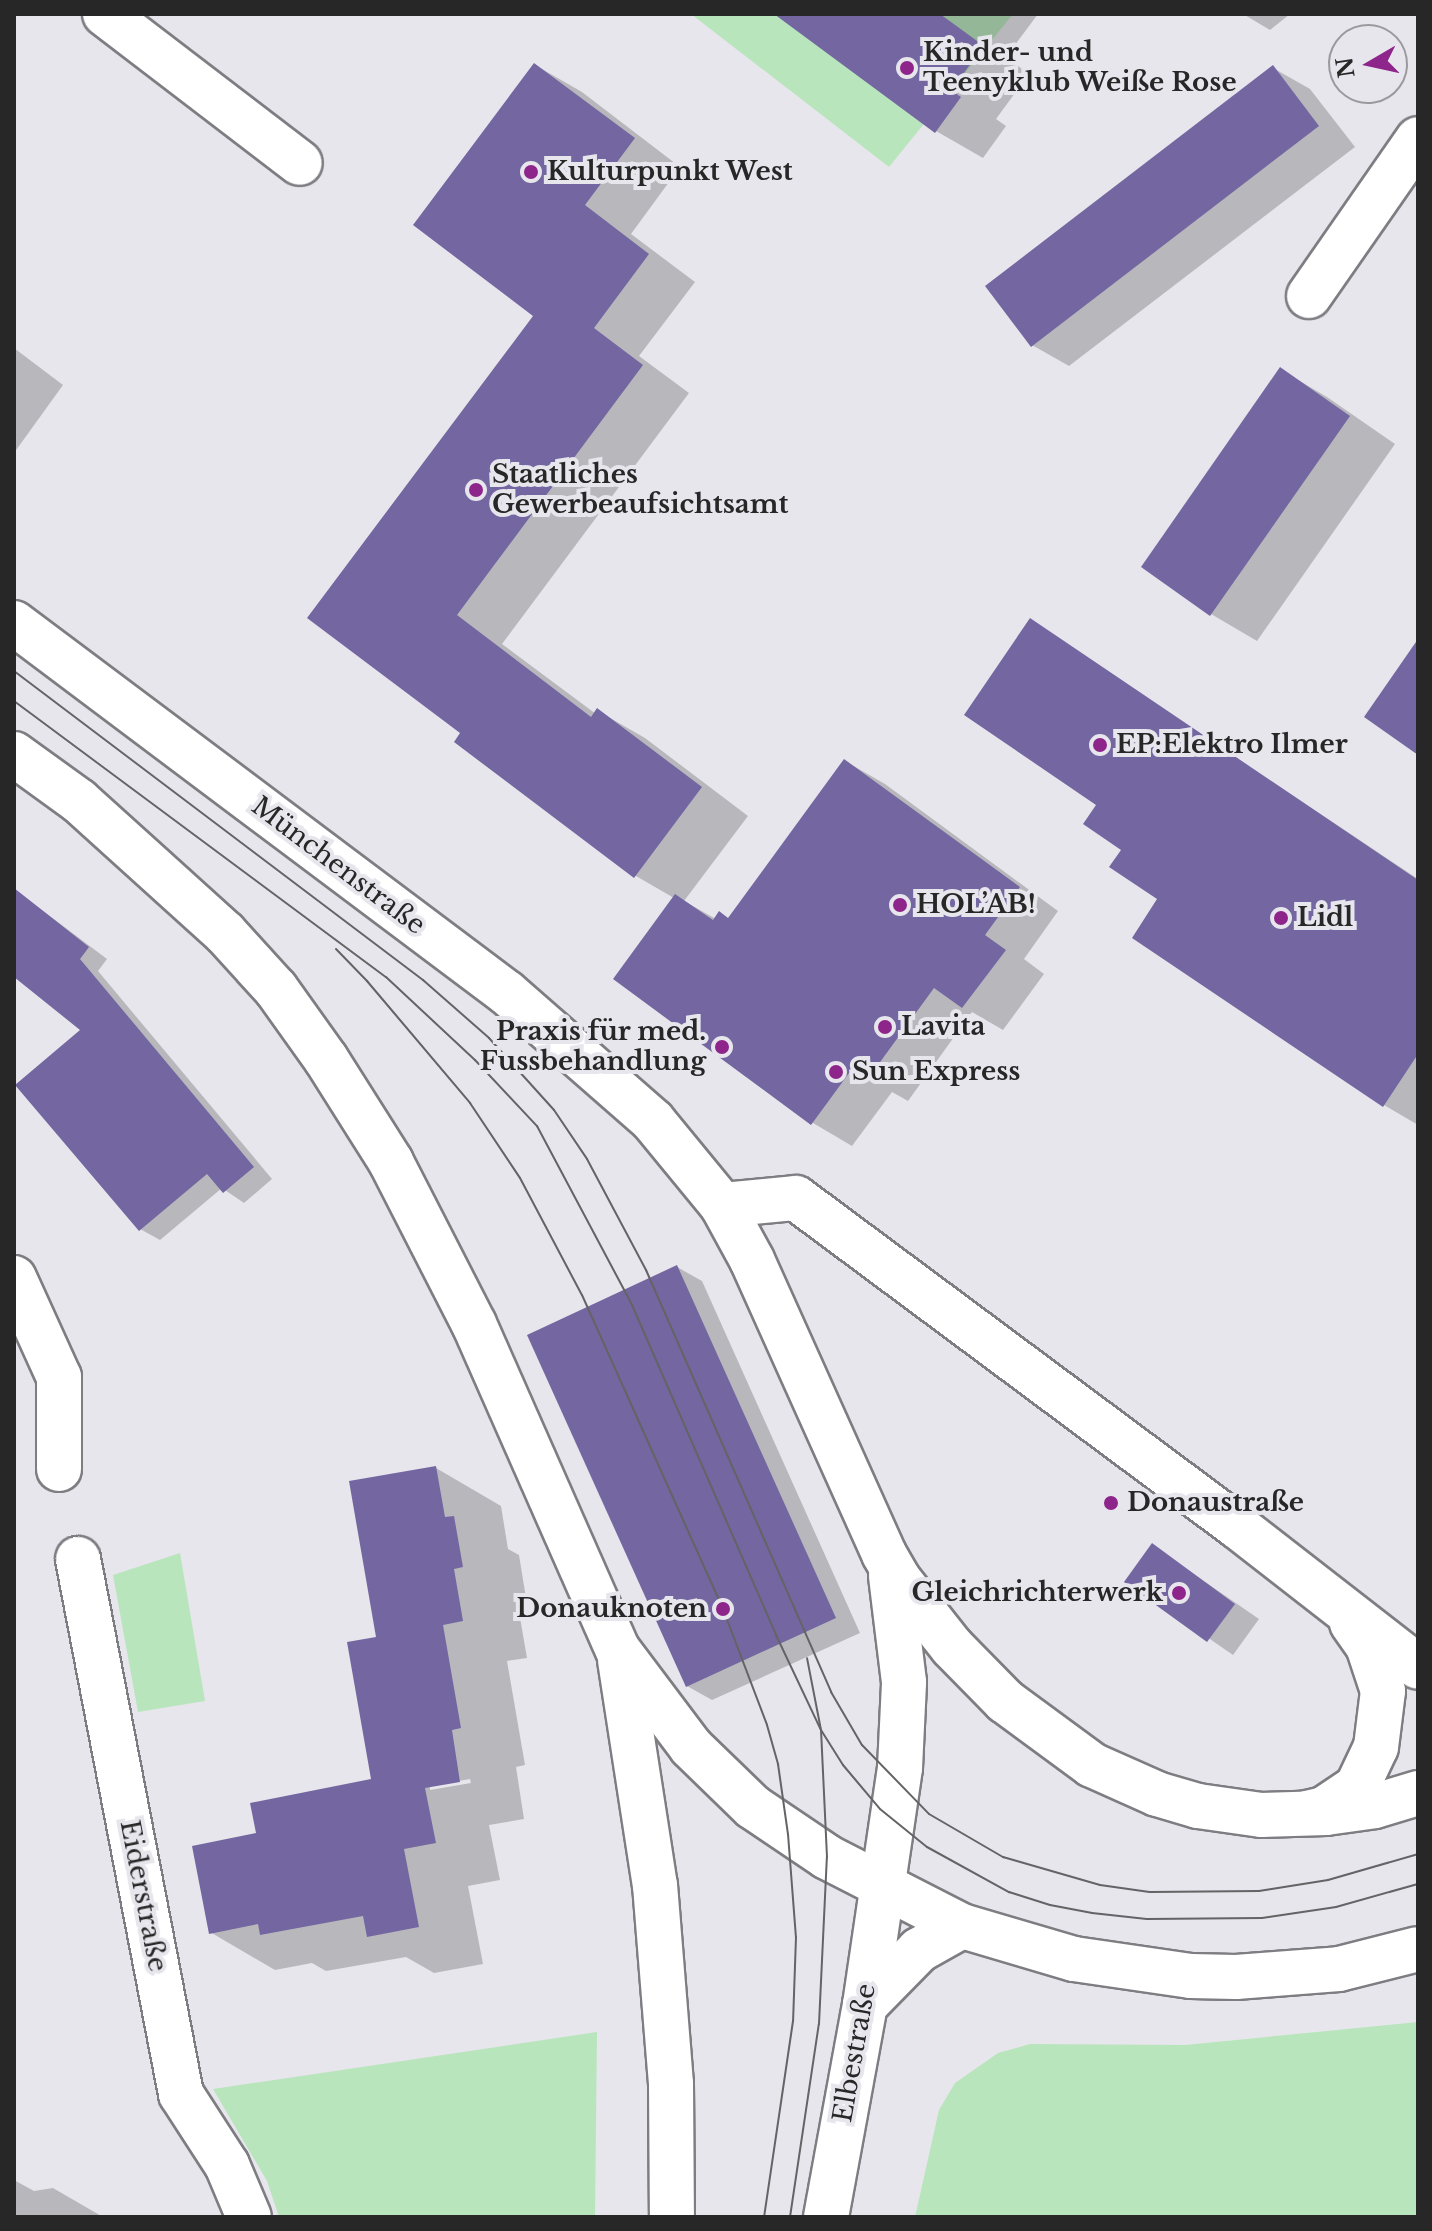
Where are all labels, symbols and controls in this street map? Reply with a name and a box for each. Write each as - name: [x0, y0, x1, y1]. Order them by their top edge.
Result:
- north arrow: [1328, 24, 1408, 104]
- place label: Kinder- und Teenyklub Weiße Rose: [923, 37, 1238, 98]
- text: N: [1331, 55, 1361, 80]
- marker: Kinder- und Teenyklub Weiße Rose: [898, 59, 916, 77]
- place label: Kulturpunkt West: [547, 156, 794, 188]
- marker: Kulturpunkt West: [522, 163, 540, 181]
- place label: Staatliches Gewerbeaufsichtsamt: [492, 459, 788, 520]
- marker: Staatliches Gewerbeaufsichtsamt: [467, 481, 485, 499]
- place label: EP:Elektro Ilmer: [1116, 729, 1348, 761]
- marker: EP:Elektro Ilmer: [1091, 736, 1109, 754]
- street label: Münchenstraße: [245, 791, 431, 941]
- place label: HOL’AB!: [916, 889, 1036, 921]
- marker: HOL’AB!: [891, 896, 909, 914]
- place label: Lidl: [1297, 902, 1353, 934]
- marker: Lidl: [1272, 909, 1290, 927]
- place label: Lavita: [901, 1011, 985, 1043]
- place label: Praxis für med. Fussbehandlung: [480, 1016, 706, 1078]
- marker: Lavita: [876, 1018, 894, 1036]
- marker: Praxis für med. Fussbehandlung: [713, 1038, 731, 1056]
- place label: Sun Express: [852, 1056, 1020, 1088]
- marker: Sun Express: [827, 1063, 845, 1081]
- place label: Donaustraße: [1127, 1487, 1304, 1519]
- marker: Donaustraße: [1102, 1494, 1120, 1512]
- place label: Gleichrichterwerk: [911, 1577, 1163, 1609]
- marker: Gleichrichterwerk: [1170, 1584, 1188, 1602]
- place label: Donauknoten: [516, 1593, 707, 1625]
- marker: Donauknoten: [714, 1600, 732, 1618]
- street label: Eiderstraße: [113, 1818, 173, 1974]
- street label: Elbestraße: [827, 1981, 883, 2125]

